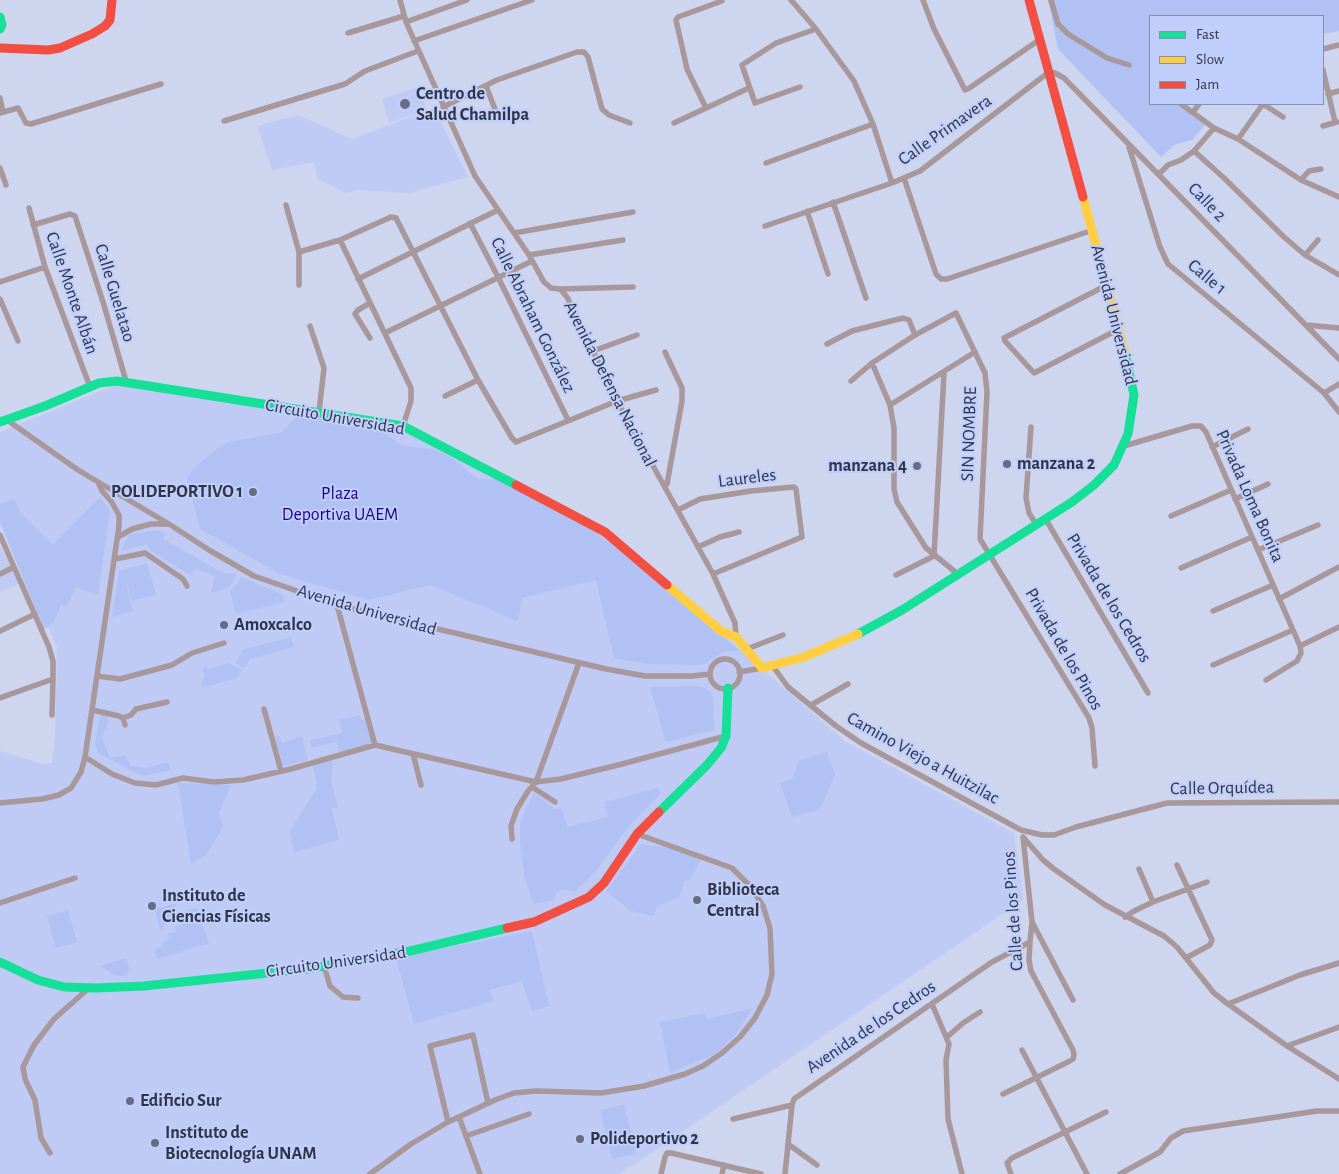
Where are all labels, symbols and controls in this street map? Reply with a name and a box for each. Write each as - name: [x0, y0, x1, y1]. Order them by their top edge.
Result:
- legend: [1149, 15, 1324, 105]
- text: Fast: [1196, 27, 1219, 42]
- text: Slow: [1196, 52, 1224, 67]
- text: Jam: [1196, 77, 1219, 92]
- place label: Centro de Salud Chamilpa: [416, 83, 529, 126]
- street label: Calle Primavera: [894, 90, 996, 170]
- marker: Centro de Salud Chamilpa: [398, 97, 412, 111]
- street label: Calle 2: [1183, 178, 1231, 226]
- street label: Calle Monte Albán: [41, 229, 103, 357]
- street label: Calle Abraham González: [486, 234, 580, 396]
- street label: Calle Guelatao: [90, 241, 140, 345]
- street label: Avenida Universidad: [1086, 243, 1142, 387]
- street label: Calle 1: [1183, 255, 1231, 299]
- street label: Avenida Defensa Nacional: [559, 298, 661, 470]
- street label: SIN NOMBRE: [957, 386, 981, 482]
- street label: Circuito Universidad: [264, 394, 406, 440]
- street label: Privada Loma Bonita: [1211, 426, 1289, 566]
- place label: manzana 2: [1017, 453, 1095, 475]
- place label: manzana 4: [828, 455, 907, 477]
- marker: manzana 2: [1001, 458, 1013, 470]
- marker: manzana 4: [911, 460, 923, 472]
- street label: Laureles: [717, 464, 777, 492]
- place label: POLIDEPORTIVO 1: [111, 481, 243, 503]
- park label: Plaza Deportiva UAEM: [282, 483, 398, 526]
- marker: POLIDEPORTIVO 1: [247, 486, 259, 498]
- street label: Privada de los Cedros: [1062, 529, 1156, 667]
- street label: Avenida Universidad: [295, 580, 439, 640]
- street label: Privada de los Pinos: [1020, 584, 1108, 714]
- place label: Amoxcalco: [234, 614, 312, 636]
- marker: Amoxcalco: [218, 619, 230, 631]
- street label: Camino Viejo a Huitzilac: [843, 707, 1003, 809]
- street label: Calle Orquídea: [1170, 776, 1274, 800]
- street label: Calle de los Pinos: [998, 850, 1028, 972]
- place label: Biblioteca Central: [707, 879, 780, 922]
- place label: Instituto de Ciencias Físicas: [162, 885, 271, 928]
- marker: Biblioteca Central: [691, 894, 703, 906]
- marker: Instituto de Ciencias Físicas: [146, 900, 158, 912]
- street label: Circuito Universidad: [265, 941, 407, 983]
- street label: Avenida de los Cedros: [802, 976, 940, 1078]
- place label: Edificio Sur: [140, 1090, 222, 1112]
- marker: Edificio Sur: [124, 1095, 136, 1107]
- place label: Instituto de Biotecnología UNAM: [165, 1122, 317, 1164]
- place label: Polideportivo 2: [590, 1128, 699, 1150]
- marker: Polideportivo 2: [574, 1133, 586, 1145]
- marker: Instituto de Biotecnología UNAM: [149, 1137, 161, 1149]

